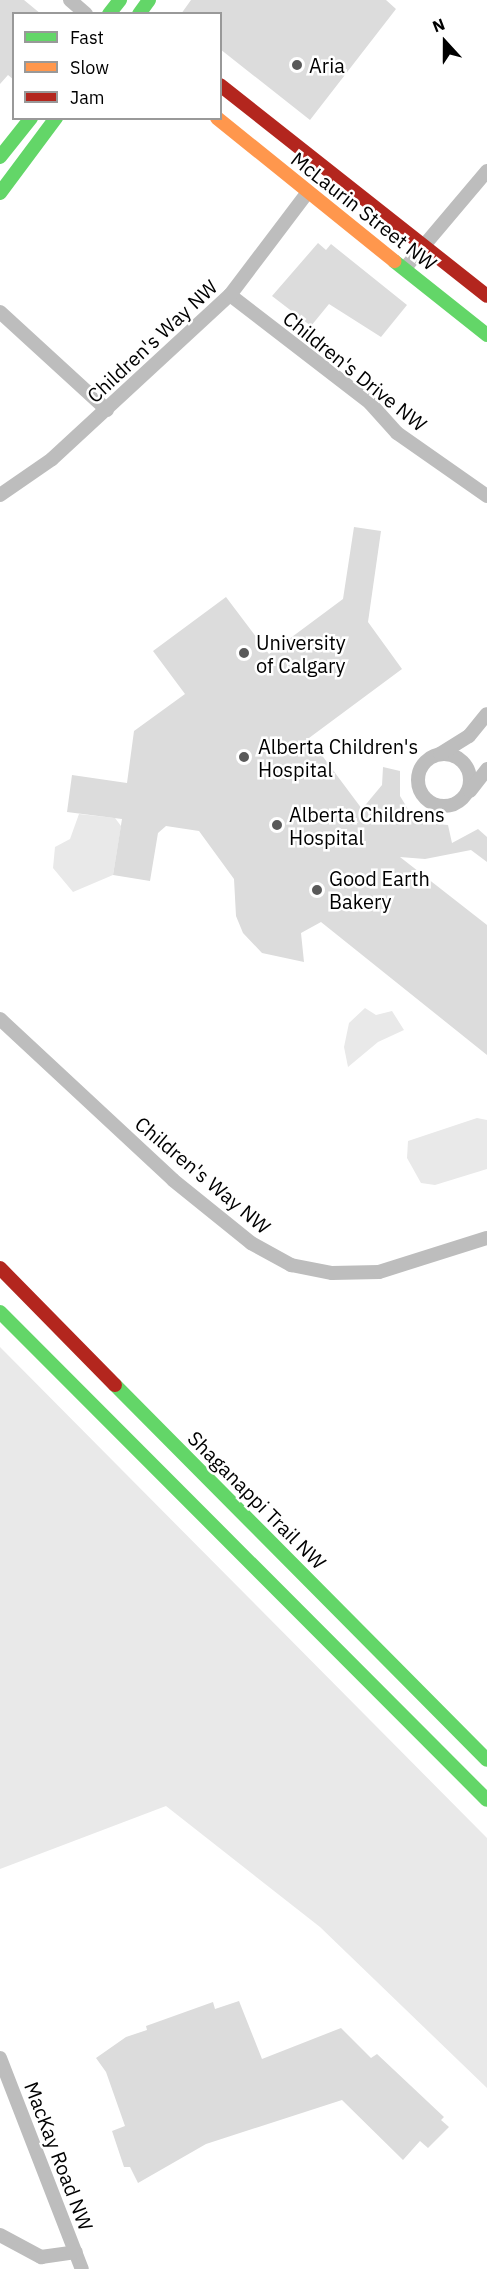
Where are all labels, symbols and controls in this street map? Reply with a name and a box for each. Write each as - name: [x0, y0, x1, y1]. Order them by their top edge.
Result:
- legend: [12, 12, 222, 120]
- north arrow: [415, 12, 475, 72]
- text: N: [430, 14, 448, 37]
- text: Fast: [70, 26, 104, 49]
- place label: Aria: [309, 53, 345, 77]
- text: Slow: [70, 56, 109, 79]
- marker: Aria: [290, 58, 304, 72]
- text: Jam: [70, 86, 105, 109]
- street label: McLaurin Street NW: [286, 147, 442, 275]
- street label: Children's Way NW: [82, 275, 222, 407]
- street label: Children's Drive NW: [278, 306, 432, 436]
- place label: University of Calgary: [256, 630, 346, 677]
- marker: University of Calgary: [237, 646, 251, 660]
- place label: Alberta Children's Hospital: [258, 734, 418, 781]
- marker: Alberta Children's Hospital: [235, 748, 253, 766]
- place label: Alberta Childrens Hospital: [289, 802, 445, 849]
- marker: Alberta Childrens Hospital: [270, 818, 284, 832]
- place label: Good Earth Bakery: [329, 867, 430, 914]
- marker: Good Earth Bakery: [310, 883, 324, 897]
- street label: Children's Way NW: [130, 1111, 276, 1239]
- street label: Shaganappi Trail NW: [183, 1426, 331, 1574]
- street label: MacKay Road NW: [20, 2078, 98, 2234]

